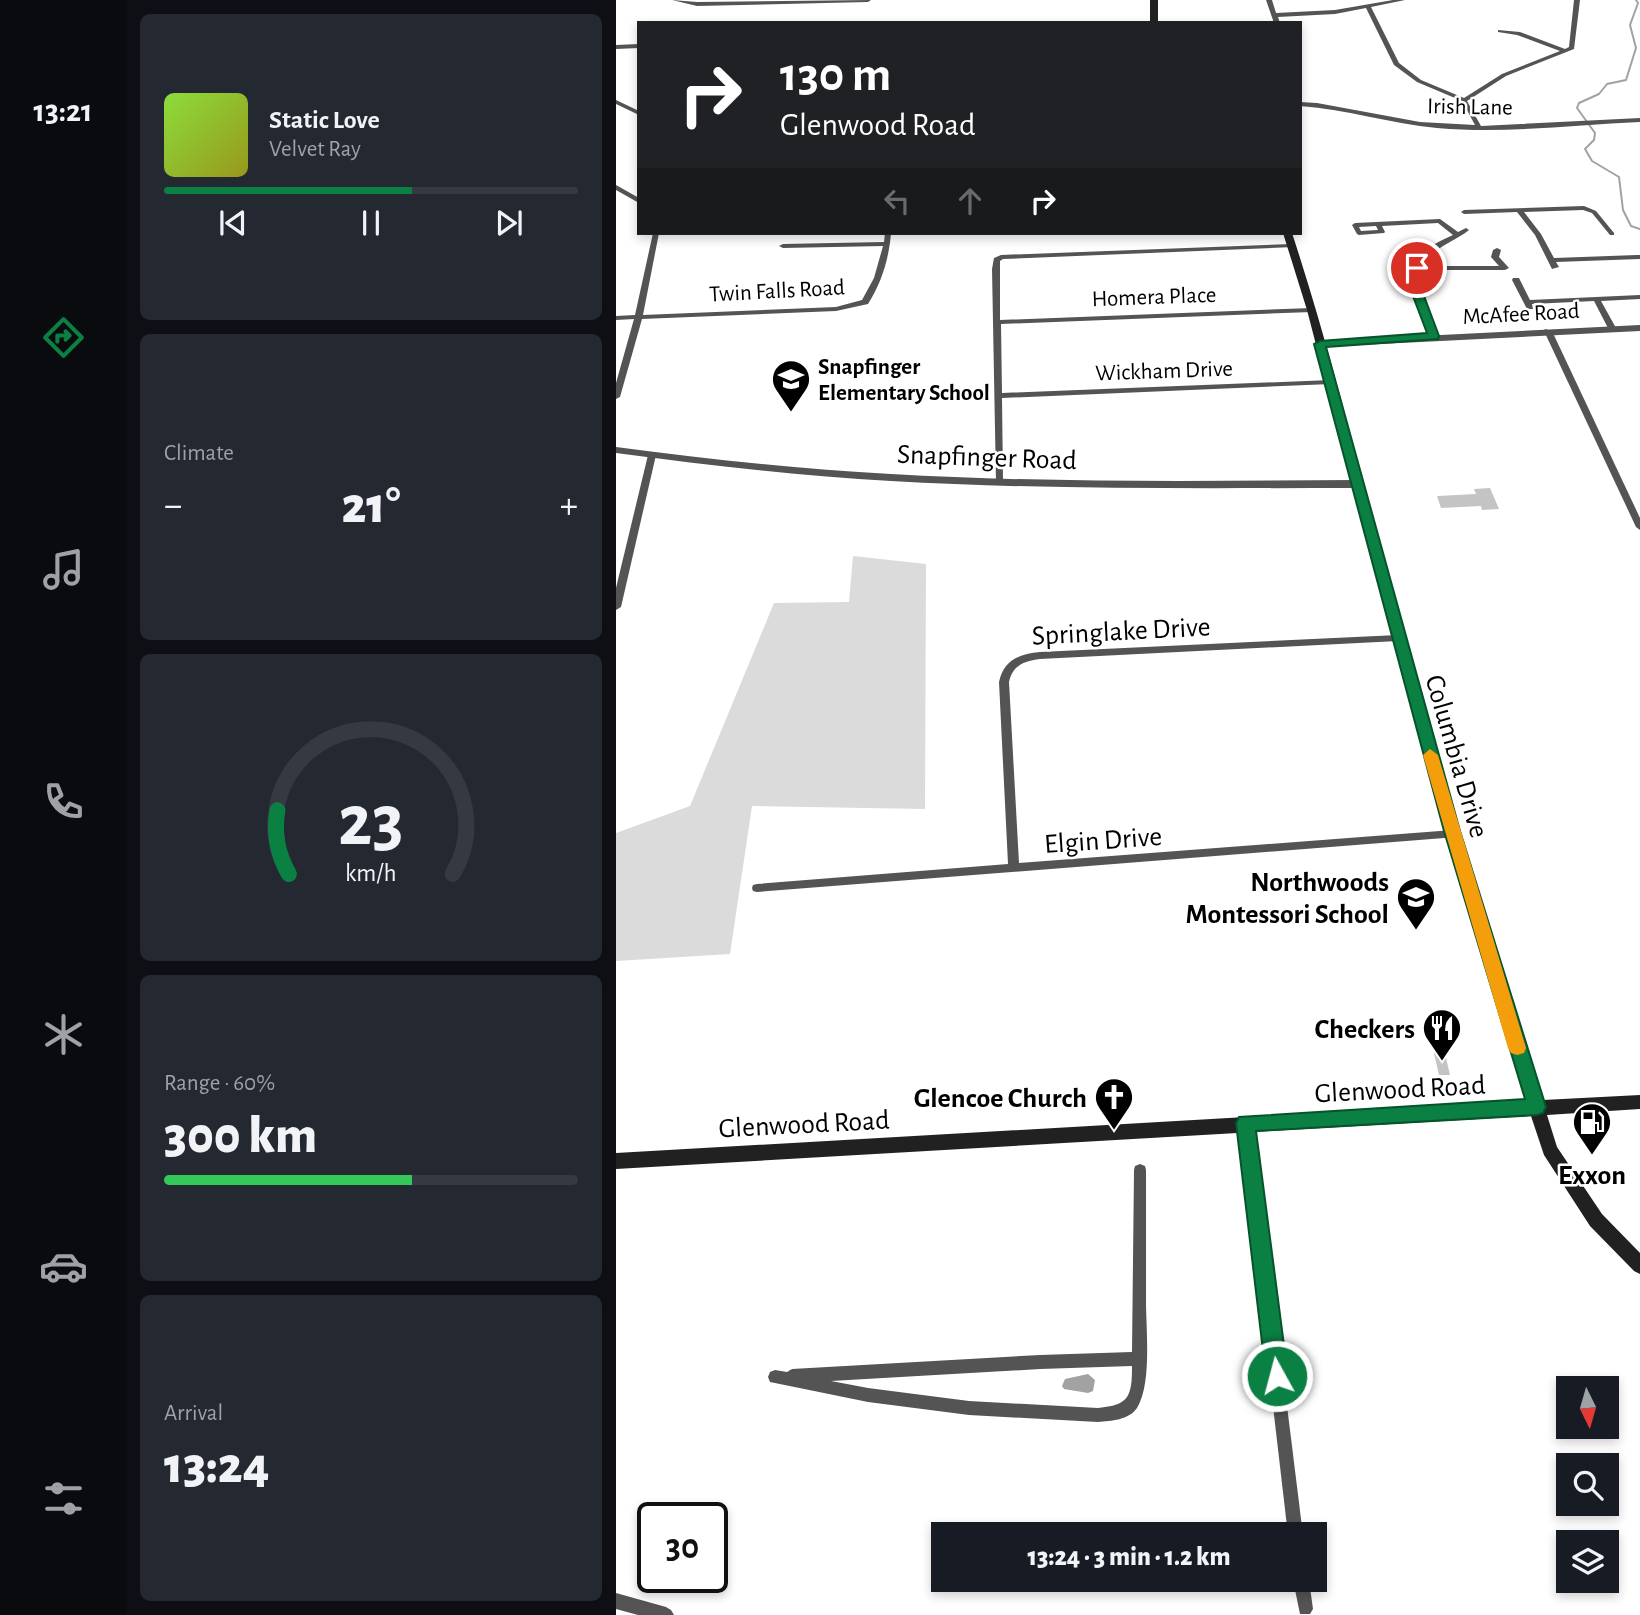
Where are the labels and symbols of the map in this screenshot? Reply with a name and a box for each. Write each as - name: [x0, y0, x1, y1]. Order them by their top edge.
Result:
- street label: Irish Lane: [1427, 95, 1513, 120]
- pin: [1387, 238, 1447, 298]
- street label: Twin Falls Road: [709, 276, 846, 307]
- street label: Homera Place: [1091, 284, 1217, 311]
- street label: McAfee Road: [1462, 300, 1580, 329]
- place label: Snapfinger Elementary School: [818, 356, 990, 405]
- school or university icon: Snapfinger Elementary School: [770, 358, 812, 413]
- street label: Wickham Drive: [1095, 358, 1233, 385]
- street label: Snapfinger Road: [897, 441, 1077, 475]
- street label: Springlake Drive: [1031, 613, 1211, 651]
- street label: Columbia Drive: [1419, 672, 1493, 841]
- street label: Elgin Drive: [1043, 823, 1163, 859]
- place label: Northwoods Montessori School: [1186, 869, 1389, 929]
- school or university icon: Northwoods Montessori School: [1395, 876, 1437, 931]
- restaurant icon: Checkers: [1421, 1007, 1463, 1062]
- place label: Checkers: [1314, 1016, 1415, 1044]
- street label: Glenwood Road: [1314, 1072, 1486, 1108]
- church icon: Glencoe Church: [1093, 1076, 1135, 1131]
- place label: Glencoe Church: [914, 1085, 1087, 1113]
- fuel station icon: Exxon: [1571, 1101, 1613, 1156]
- street label: Glenwood Road: [718, 1107, 890, 1143]
- place label: Exxon: [1558, 1162, 1626, 1190]
- position arrow: [1240, 1339, 1314, 1413]
- north arrow: [1556, 1376, 1619, 1438]
- speed limit sign: 30: [637, 1502, 728, 1593]

